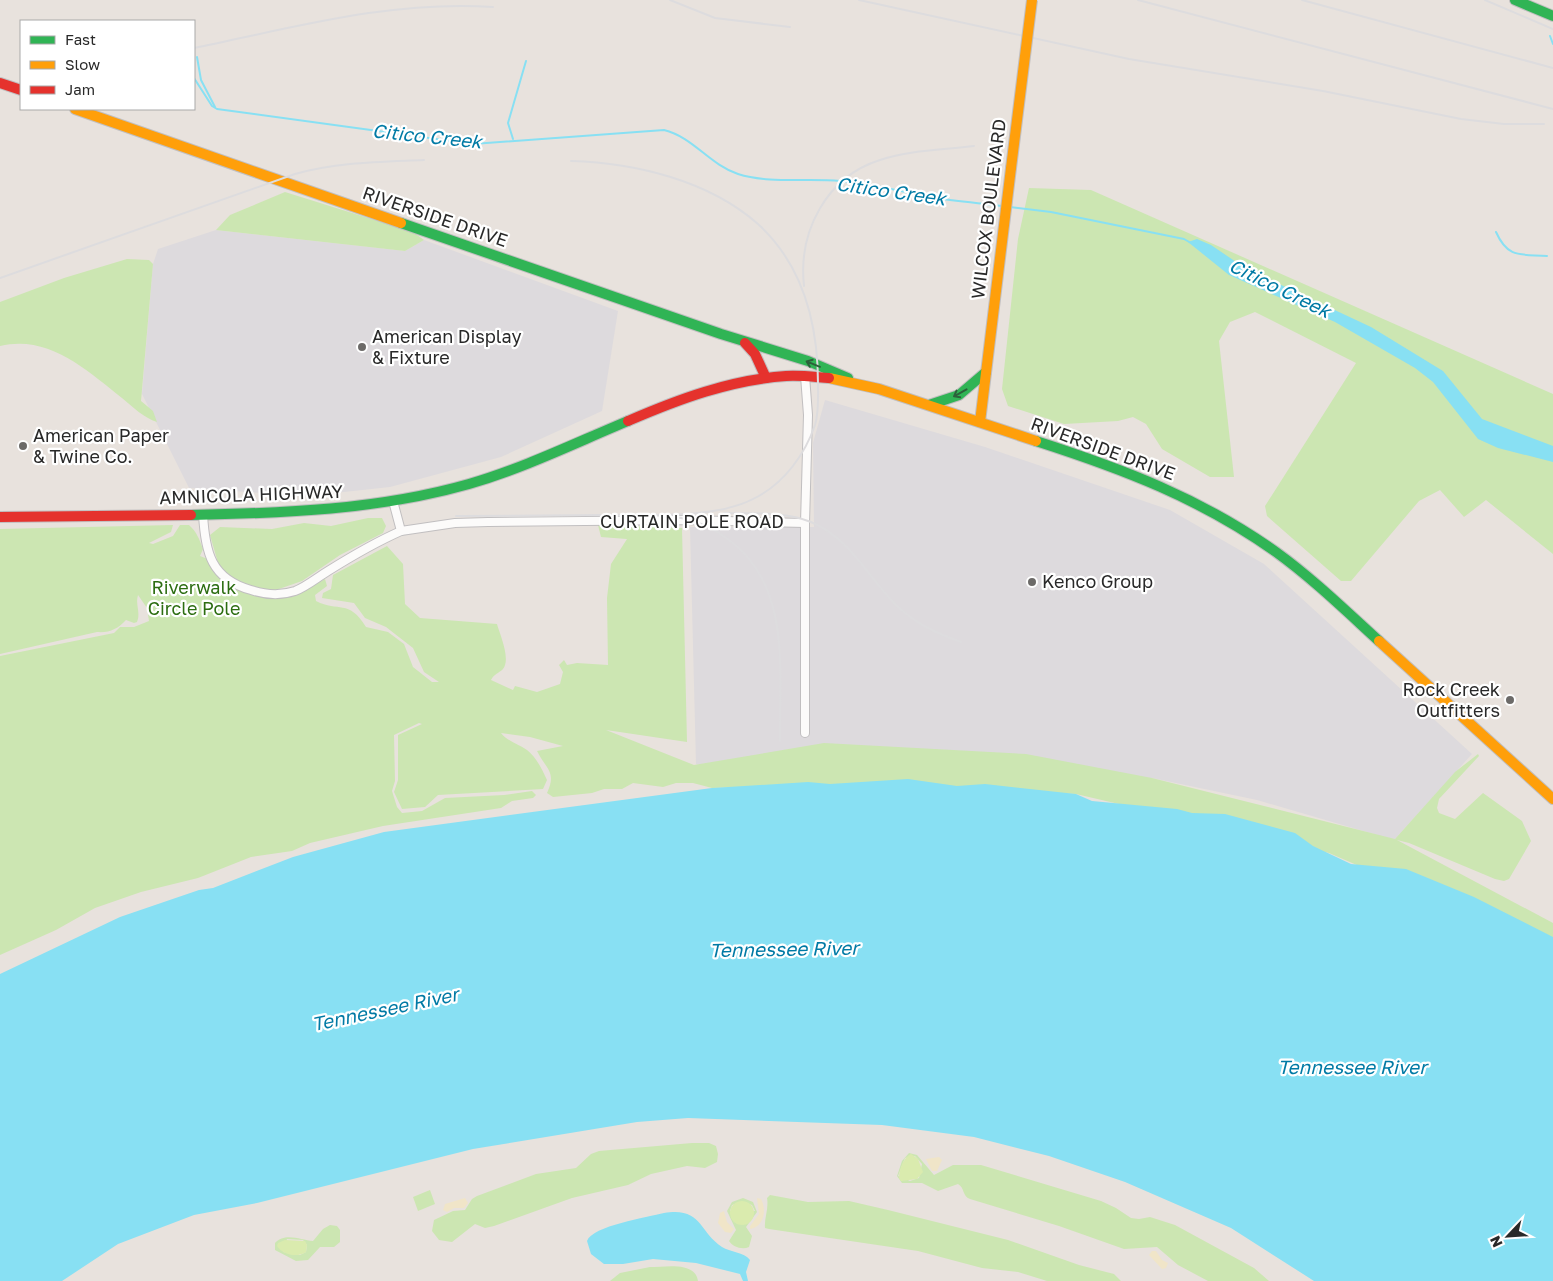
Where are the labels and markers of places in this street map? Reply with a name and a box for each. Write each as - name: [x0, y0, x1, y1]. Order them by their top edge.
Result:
- place label: American Display & Fixture: [372, 325, 522, 368]
- marker: American Display & Fixture: [356, 341, 368, 353]
- place label: American Paper & Twine Co.: [33, 424, 169, 467]
- marker: American Paper & Twine Co.: [17, 440, 29, 452]
- place label: Kenco Group: [1042, 570, 1153, 592]
- marker: Kenco Group: [1026, 576, 1038, 588]
- place label: Rock Creek Outfitters: [1403, 678, 1500, 721]
- marker: Rock Creek Outfitters: [1504, 694, 1516, 706]

